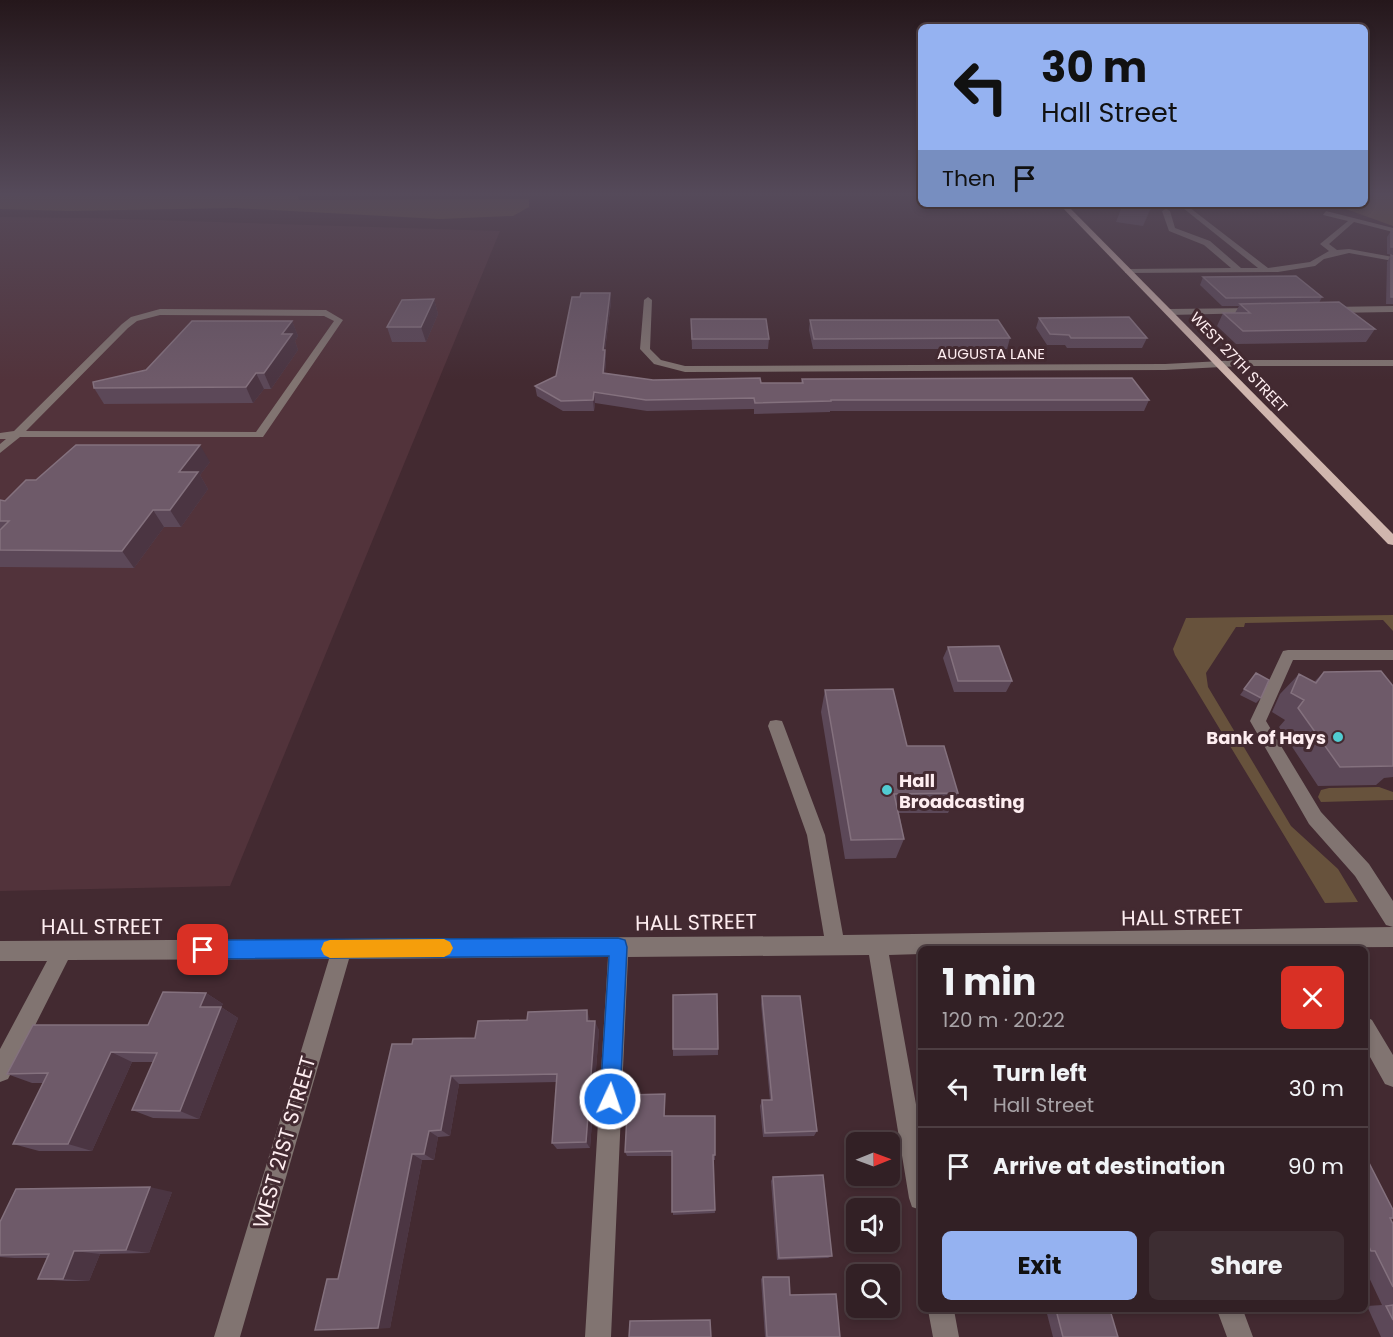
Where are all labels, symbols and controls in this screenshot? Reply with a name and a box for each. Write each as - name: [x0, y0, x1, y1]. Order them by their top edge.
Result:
- text: 30 m: [1041, 38, 1147, 97]
- icon: left: [942, 48, 1020, 126]
- text: Hall Street: [1041, 94, 1178, 131]
- icon: arrive: [1008, 162, 1041, 195]
- text: Then: [942, 163, 996, 194]
- street label: WEST 27TH STREET: [1186, 307, 1292, 417]
- street label: AUGUSTA LANE: [937, 343, 1045, 364]
- place label: Bank of Hays: [1206, 725, 1326, 750]
- marker: Bank of Hays: [1331, 730, 1345, 744]
- place label: Hall Broadcasting: [899, 768, 1025, 814]
- marker: Hall Broadcasting: [880, 783, 894, 797]
- street label: HALL STREET: [1121, 901, 1243, 933]
- street label: HALL STREET: [635, 906, 757, 938]
- street label: HALL STREET: [41, 912, 163, 941]
- pin: [177, 924, 228, 975]
- icon: arrive: [186, 933, 219, 966]
- text: 1 min: [942, 957, 1036, 1008]
- button: close: [1281, 966, 1344, 1029]
- text: 120 m · 20:22: [942, 1006, 1065, 1034]
- street label: WEST 21ST STREET: [246, 1052, 322, 1232]
- text: Turn left: [993, 1058, 1087, 1089]
- position arrow: [578, 1067, 642, 1131]
- icon: left: [942, 1072, 975, 1105]
- text: 30 m: [1289, 1073, 1344, 1104]
- text: Hall Street: [993, 1091, 1094, 1119]
- north arrow: [846, 1132, 900, 1186]
- map controls: [846, 1132, 900, 1318]
- icon: arrive: [942, 1150, 975, 1183]
- text: Arrive at destination: [993, 1151, 1225, 1182]
- text: 90 m: [1288, 1151, 1344, 1182]
- button: sound: [846, 1198, 900, 1252]
- button: Exit: [942, 1231, 1137, 1300]
- button: Share: [1149, 1231, 1344, 1300]
- button: search: [846, 1264, 900, 1318]

